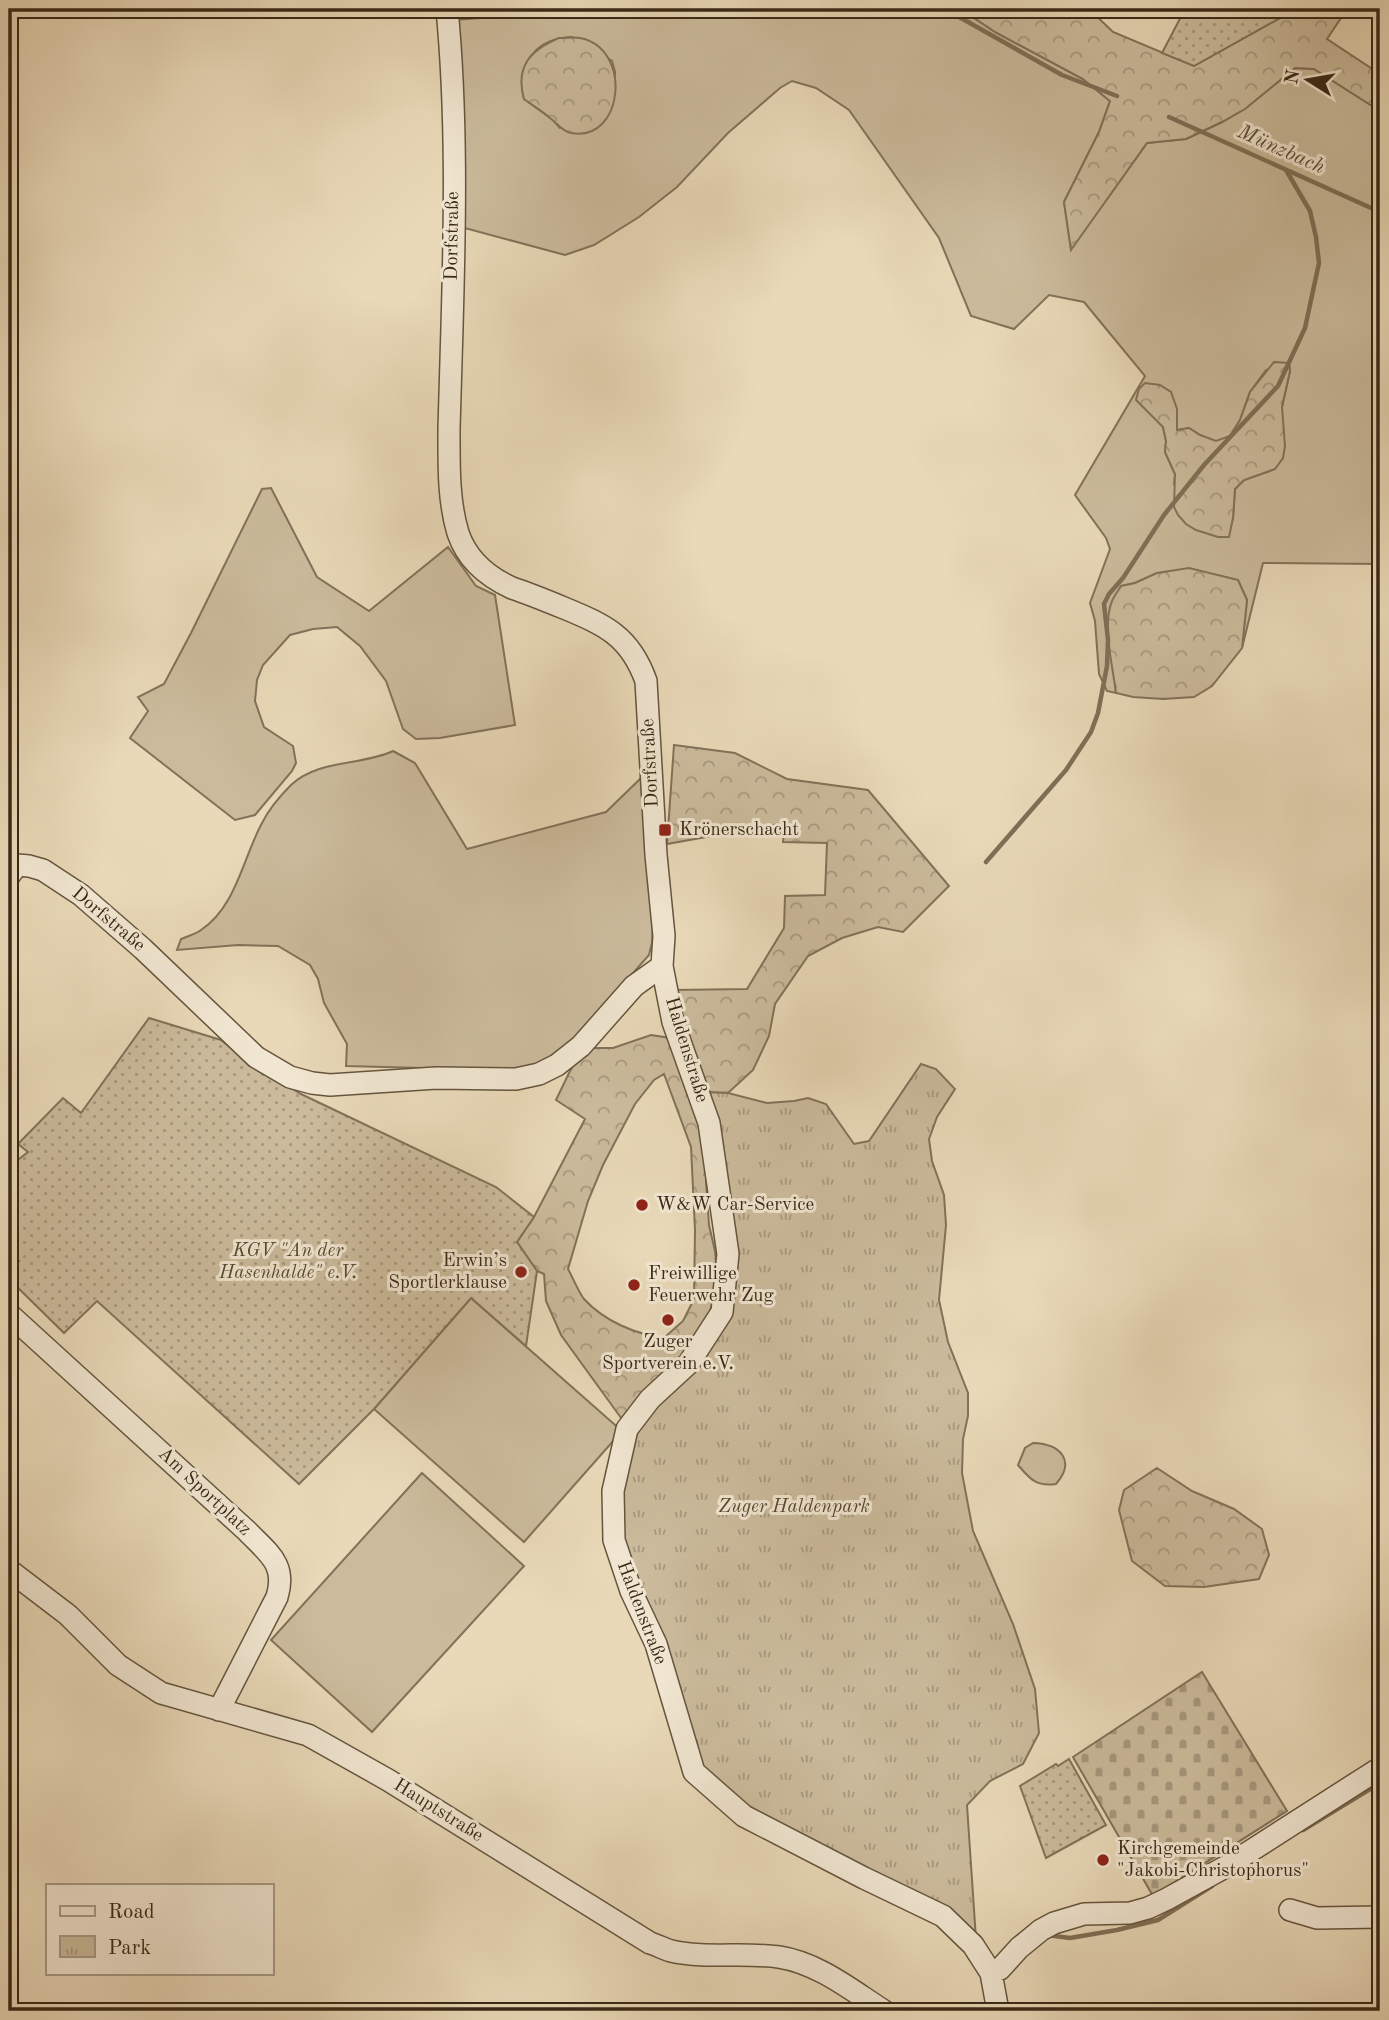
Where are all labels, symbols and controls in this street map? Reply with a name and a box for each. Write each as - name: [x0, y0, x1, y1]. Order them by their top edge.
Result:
- north arrow: [1274, 46, 1344, 116]
- text: N: [1283, 68, 1305, 86]
- water label: Münzbach: [1233, 121, 1328, 179]
- street label: Dorfstraße: [443, 191, 463, 281]
- street label: Dorfstraße: [639, 718, 663, 808]
- place label: Krönerschacht: [679, 821, 799, 840]
- marker: Krönerschacht: [657, 822, 673, 838]
- street label: Dorfstraße: [68, 884, 148, 956]
- street label: Haldenstraße: [661, 995, 711, 1105]
- place label: W&W Car-Service: [656, 1196, 814, 1215]
- marker: W&W Car-Service: [634, 1197, 650, 1213]
- park label: KGV "An der Hasenhalde" e.V.: [218, 1242, 357, 1283]
- place label: Erwin’s Sportlerklause: [388, 1252, 507, 1293]
- marker: Erwin’s Sportlerklause: [513, 1264, 529, 1280]
- place label: Freiwillige Feuerwehr Zug: [648, 1265, 774, 1306]
- marker: Freiwillige Feuerwehr Zug: [626, 1277, 642, 1293]
- marker: Zuger Sportverein e.V.: [660, 1312, 676, 1328]
- place label: Zuger Sportverein e.V.: [602, 1333, 734, 1374]
- street label: Am Sportplatz: [154, 1444, 254, 1540]
- park label: Zuger Haldenpark: [718, 1498, 870, 1517]
- street label: Haldenstraße: [613, 1559, 669, 1667]
- street label: Hauptstraße: [390, 1776, 486, 1846]
- place label: Kirchgemeinde "Jakobi-Christophorus": [1117, 1840, 1309, 1881]
- marker: Kirchgemeinde "Jakobi-Christophorus": [1095, 1852, 1111, 1868]
- legend: [46, 1884, 273, 1974]
- text: Road: [108, 1902, 155, 1923]
- text: Park: [108, 1938, 151, 1959]

